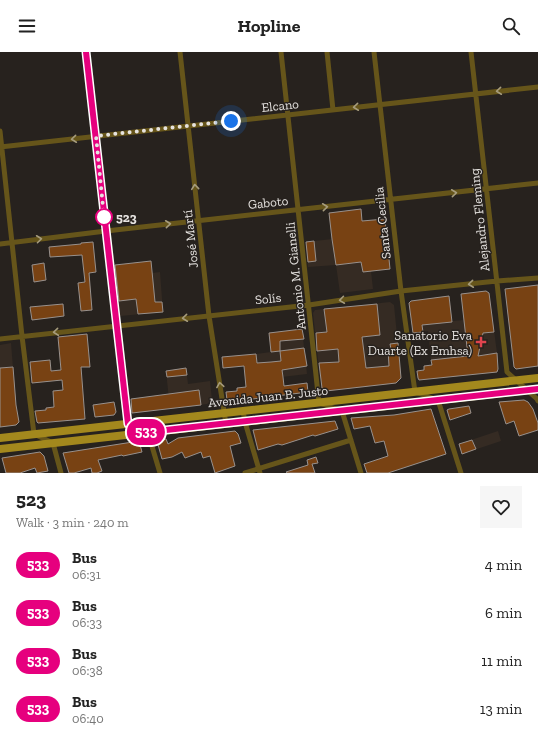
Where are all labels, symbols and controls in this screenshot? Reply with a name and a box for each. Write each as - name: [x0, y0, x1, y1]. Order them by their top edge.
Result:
- icon: menu: [16, 15, 38, 37]
- text: Hopline: [238, 15, 300, 37]
- icon: search: [500, 15, 522, 37]
- one-way arrow: [496, 86, 502, 95]
- street label: Elcano: [261, 96, 300, 115]
- one-way arrow: [353, 102, 359, 111]
- your location: [221, 111, 241, 131]
- one-way arrow: [71, 134, 77, 143]
- street label: Alejandro Fleming: [467, 168, 493, 272]
- one-way arrow: [191, 184, 200, 190]
- street label: Santa Cecilia: [371, 186, 394, 260]
- one-way arrow: [451, 188, 457, 197]
- street label: Gaboto: [247, 193, 289, 212]
- one-way arrow: [322, 203, 328, 212]
- marker: 523: [95, 208, 113, 226]
- street label: José Martí: [180, 209, 201, 269]
- place label: 523: [116, 210, 137, 225]
- one-way arrow: [165, 220, 171, 229]
- street label: Antonio M. Gianelli: [282, 221, 309, 331]
- one-way arrow: [36, 235, 42, 244]
- one-way arrow: [468, 279, 474, 288]
- street label: Solís: [254, 290, 282, 307]
- one-way arrow: [339, 295, 345, 304]
- one-way arrow: [182, 314, 188, 323]
- one-way arrow: [53, 328, 59, 337]
- place label: Sanatorio Eva Duarte (Ex Emhsa): [368, 328, 473, 358]
- marker: Sanatorio Eva Duarte (Ex Emhsa): [475, 336, 487, 348]
- one-way arrow: [216, 382, 225, 388]
- street label: Avenida Juan B. Justo: [207, 383, 329, 410]
- line badge: 533: [123, 419, 169, 445]
- text: 533: [135, 423, 157, 440]
- button: heart: [480, 486, 522, 528]
- text: 523: [16, 488, 46, 511]
- text: Walk · 3 min · 240 m: [16, 515, 129, 530]
- text: Bus: [72, 549, 97, 567]
- text: 533: [27, 556, 49, 573]
- text: 4 min: [485, 556, 522, 574]
- text: 06:31: [72, 567, 101, 582]
- text: Bus: [72, 597, 97, 615]
- text: 533: [27, 604, 49, 621]
- text: 6 min: [485, 604, 522, 622]
- text: 06:33: [72, 615, 102, 630]
- text: Bus: [72, 645, 97, 663]
- text: 533: [27, 652, 49, 669]
- text: 11 min: [481, 652, 522, 670]
- text: 06:38: [72, 663, 103, 678]
- text: Bus: [72, 693, 97, 711]
- text: 533: [27, 700, 49, 717]
- text: 13 min: [480, 700, 522, 718]
- text: 06:40: [72, 711, 104, 726]

